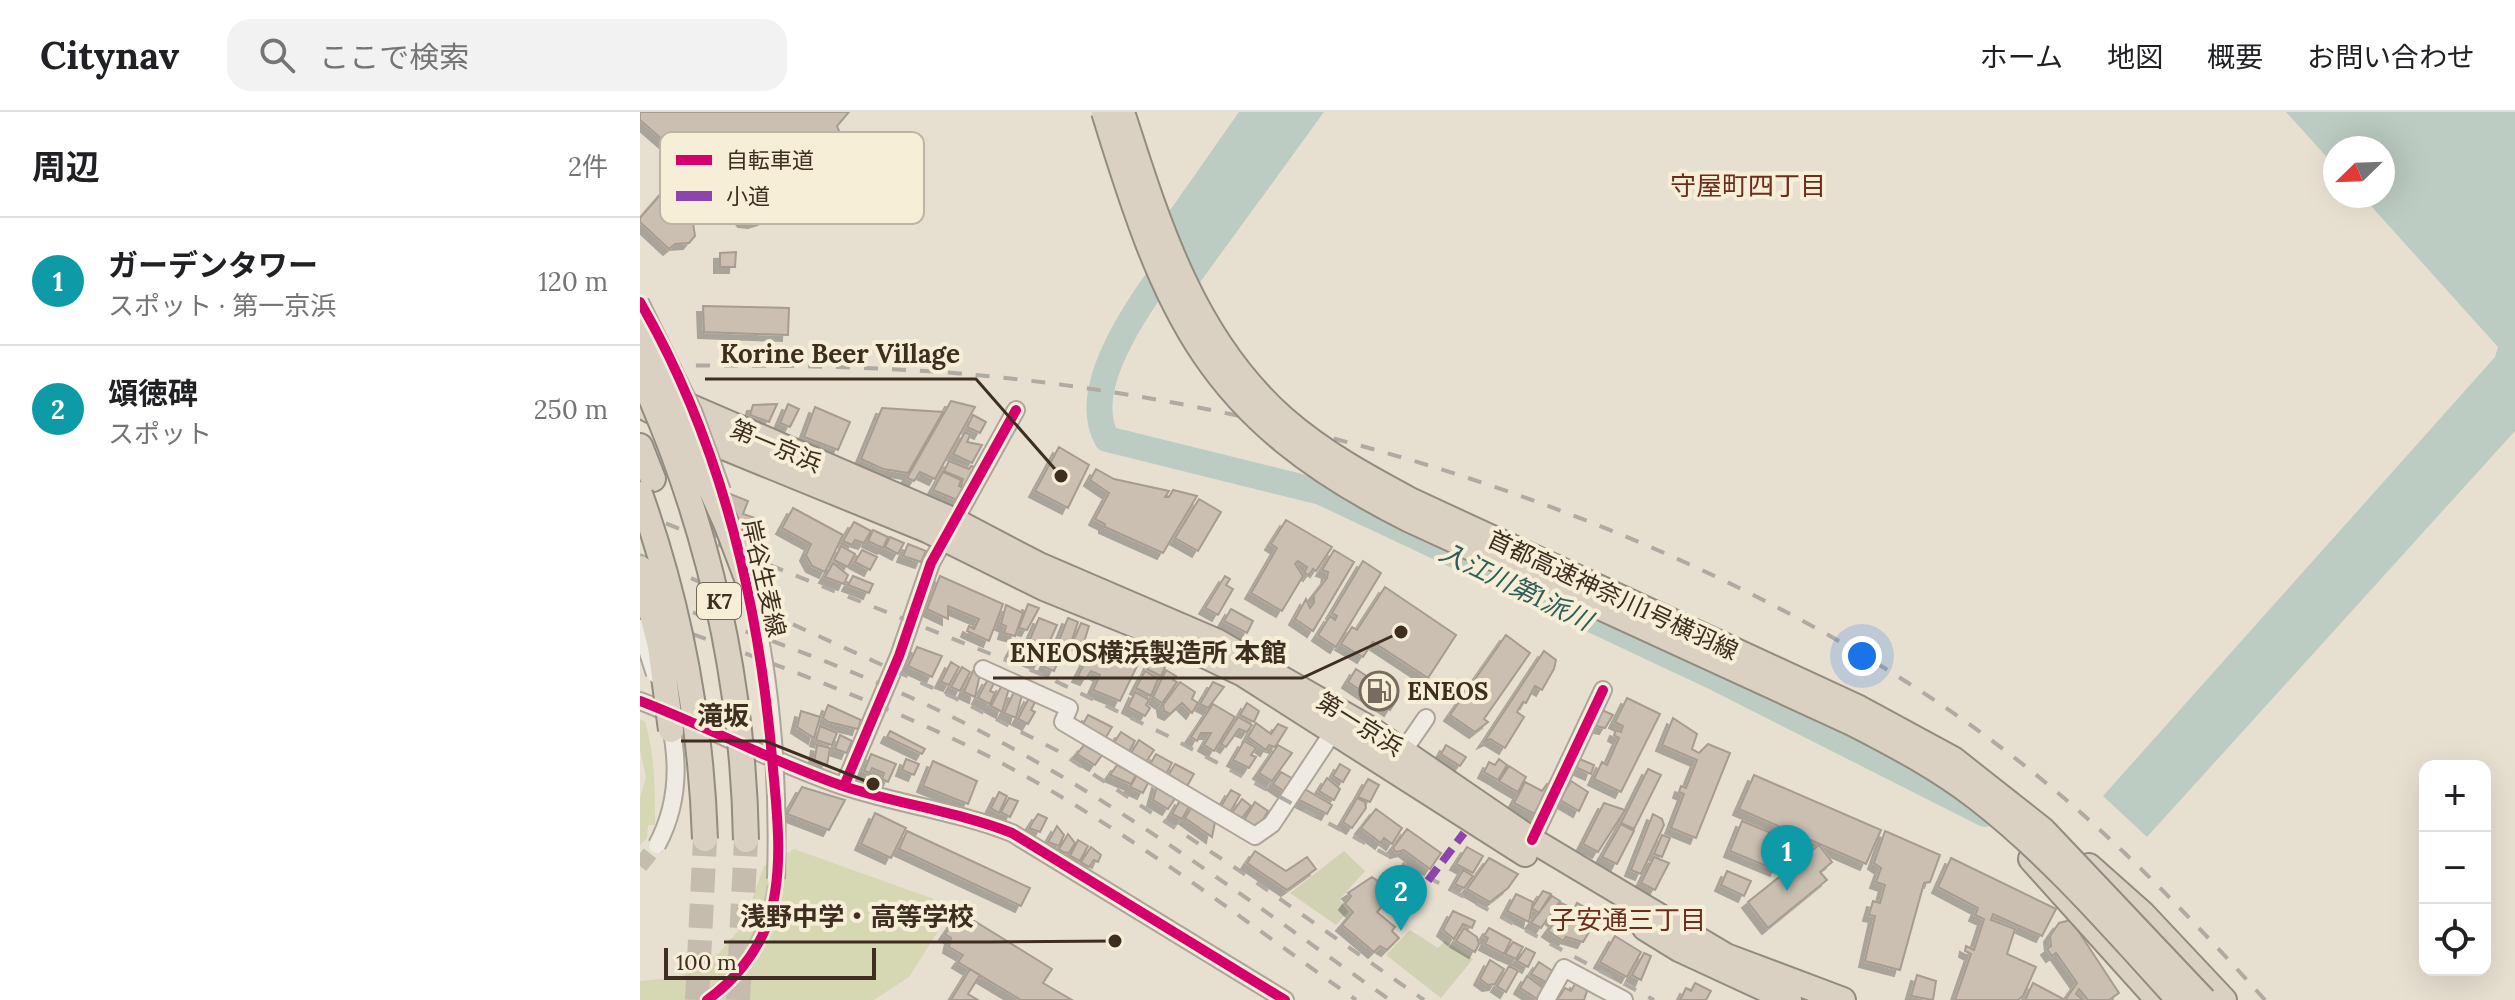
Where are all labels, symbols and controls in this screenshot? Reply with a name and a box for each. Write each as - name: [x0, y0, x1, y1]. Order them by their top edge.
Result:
- search box: [227, 19, 787, 91]
- text: Citynav: [40, 31, 179, 79]
- icon: search: [255, 33, 299, 77]
- text: ここで検索: [319, 38, 469, 76]
- text: ホーム: [1980, 39, 2063, 75]
- text: 地図: [2107, 39, 2163, 75]
- text: 概要: [2207, 39, 2263, 75]
- text: お問い合わせ: [2307, 39, 2475, 75]
- legend: [660, 132, 924, 224]
- north arrow: [2323, 136, 2395, 208]
- text: 周辺: [32, 145, 100, 188]
- text: 自転車道: [726, 146, 814, 174]
- text: 2件: [568, 150, 608, 183]
- district label: 守屋町四丁目: [1670, 169, 1826, 202]
- text: 小道: [726, 182, 770, 210]
- text: ガーデンタワー: [108, 246, 318, 284]
- text: 1: [53, 265, 63, 298]
- text: 120 m: [538, 265, 608, 298]
- text: スポット · 第一京浜: [108, 289, 336, 322]
- callout: Korine Beer Village: [705, 329, 976, 379]
- text: Korine Beer Village: [720, 337, 960, 370]
- text: 頌徳碑: [108, 374, 198, 412]
- text: 2: [51, 393, 65, 426]
- text: 250 m: [534, 393, 608, 426]
- street label: 第一京浜: [726, 413, 826, 479]
- text: スポット: [108, 417, 212, 450]
- street label: 岸谷生麦線: [735, 516, 793, 640]
- street label: 首都高速神奈川1号横羽線: [1483, 523, 1743, 667]
- water label: 入江川第1派川: [1435, 535, 1600, 638]
- road number: K7: [697, 583, 741, 619]
- callout: ENEOS横浜製造所 本館: [993, 628, 1302, 678]
- text: ENEOS横浜製造所 本館: [1010, 636, 1286, 669]
- your location: [1842, 636, 1882, 676]
- fuel station icon: ENEOS: [1358, 670, 1400, 712]
- place label: ENEOS: [1407, 676, 1488, 707]
- street label: 第一京浜: [1311, 685, 1409, 763]
- callout: 滝坂: [681, 691, 765, 741]
- text: 滝坂: [697, 699, 749, 732]
- map controls: [2419, 760, 2491, 976]
- button: +: [2419, 760, 2491, 832]
- pin: 1: [1761, 825, 1813, 891]
- button: −: [2419, 832, 2491, 904]
- pin: 2: [1375, 865, 1427, 931]
- callout: 浅野中学・高等学校: [724, 892, 990, 942]
- text: 浅野中学・高等学校: [740, 900, 974, 933]
- district label: 子安通三丁目: [1550, 903, 1706, 936]
- button: locate: [2419, 904, 2491, 976]
- scale bar: [664, 944, 876, 980]
- text: 100 m: [676, 948, 737, 976]

